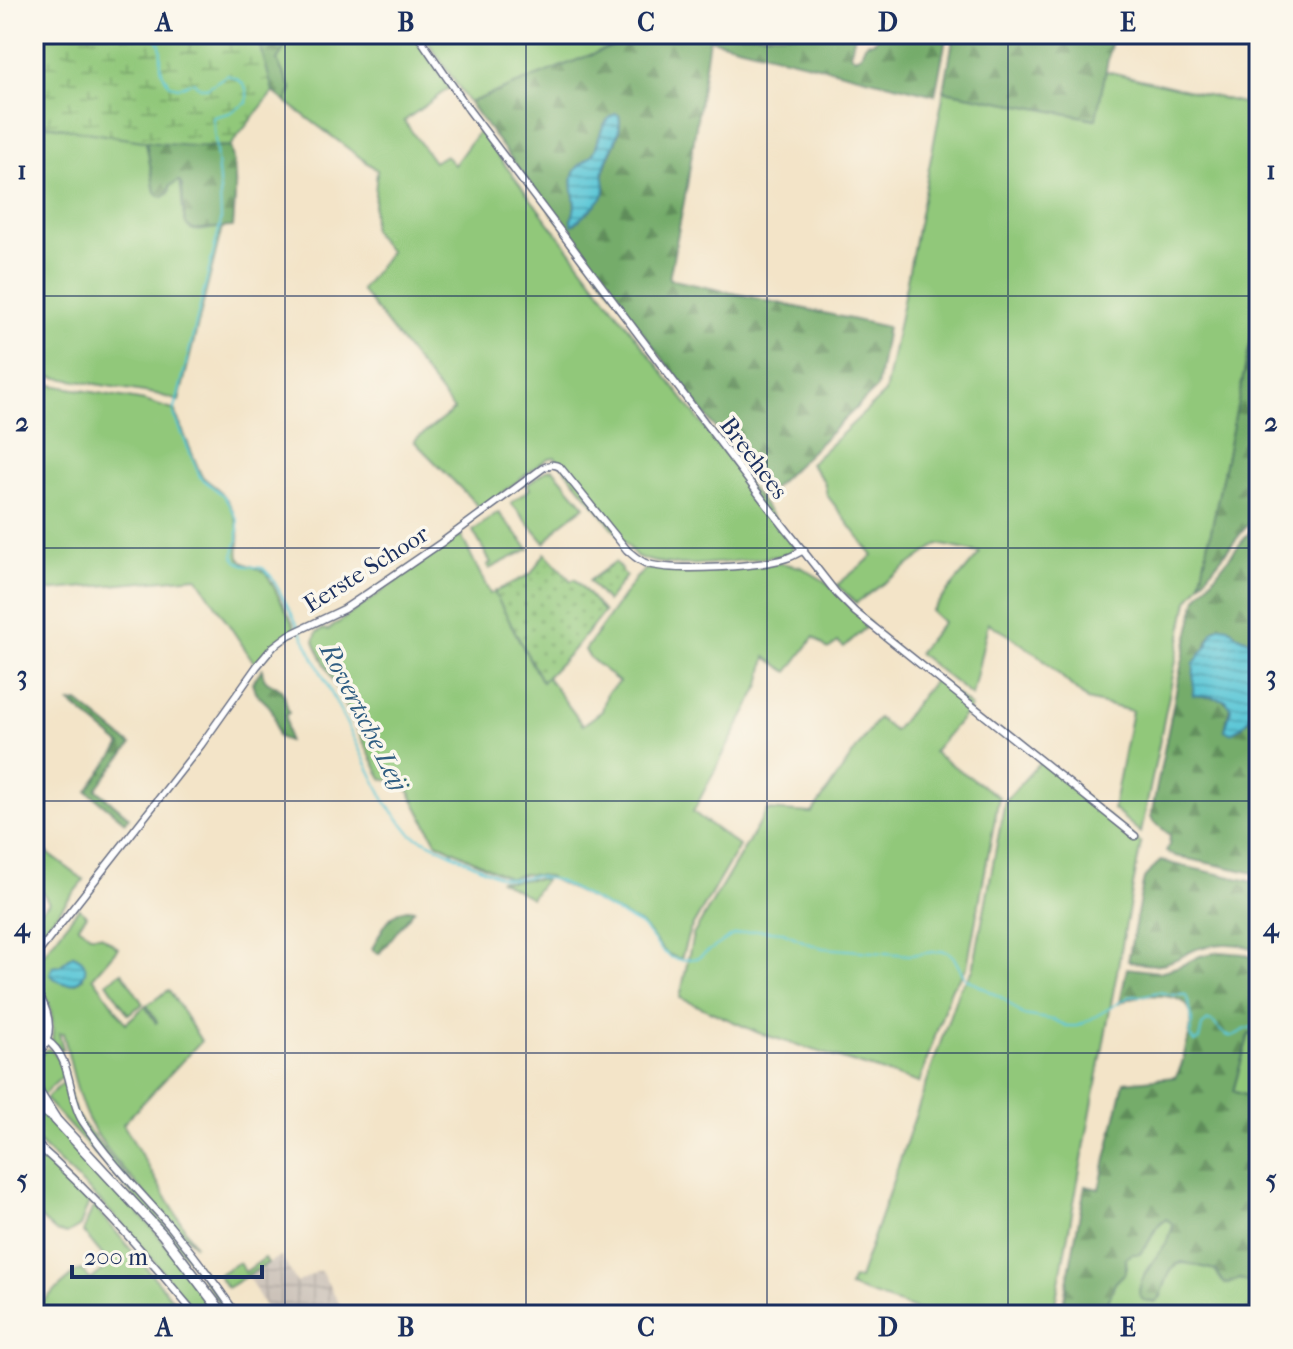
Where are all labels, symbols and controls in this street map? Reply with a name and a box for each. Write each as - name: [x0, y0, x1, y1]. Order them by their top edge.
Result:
- text: A: [154, 7, 174, 38]
- text: B: [398, 7, 415, 38]
- text: C: [637, 7, 655, 38]
- text: D: [878, 7, 898, 38]
- text: E: [1120, 7, 1136, 38]
- text: 1: [17, 155, 27, 186]
- text: 1: [1266, 155, 1276, 186]
- text: 2: [15, 407, 29, 438]
- text: 2: [1264, 407, 1278, 438]
- street label: Breehees: [714, 412, 794, 505]
- street label: Eerste Schoor: [298, 519, 434, 618]
- water label: Rovertsche Leij: [313, 636, 415, 797]
- text: 3: [17, 660, 27, 691]
- text: 3: [1266, 660, 1276, 691]
- text: 4: [13, 912, 31, 944]
- text: 4: [1262, 912, 1280, 944]
- text: 5: [16, 1164, 28, 1195]
- text: 5: [1265, 1164, 1277, 1195]
- scale bar: [72, 1229, 262, 1279]
- text: 200 m: [84, 1243, 148, 1271]
- text: A: [154, 1312, 174, 1343]
- text: B: [398, 1312, 415, 1343]
- text: C: [637, 1312, 655, 1343]
- text: D: [878, 1312, 898, 1343]
- text: E: [1120, 1312, 1136, 1343]

